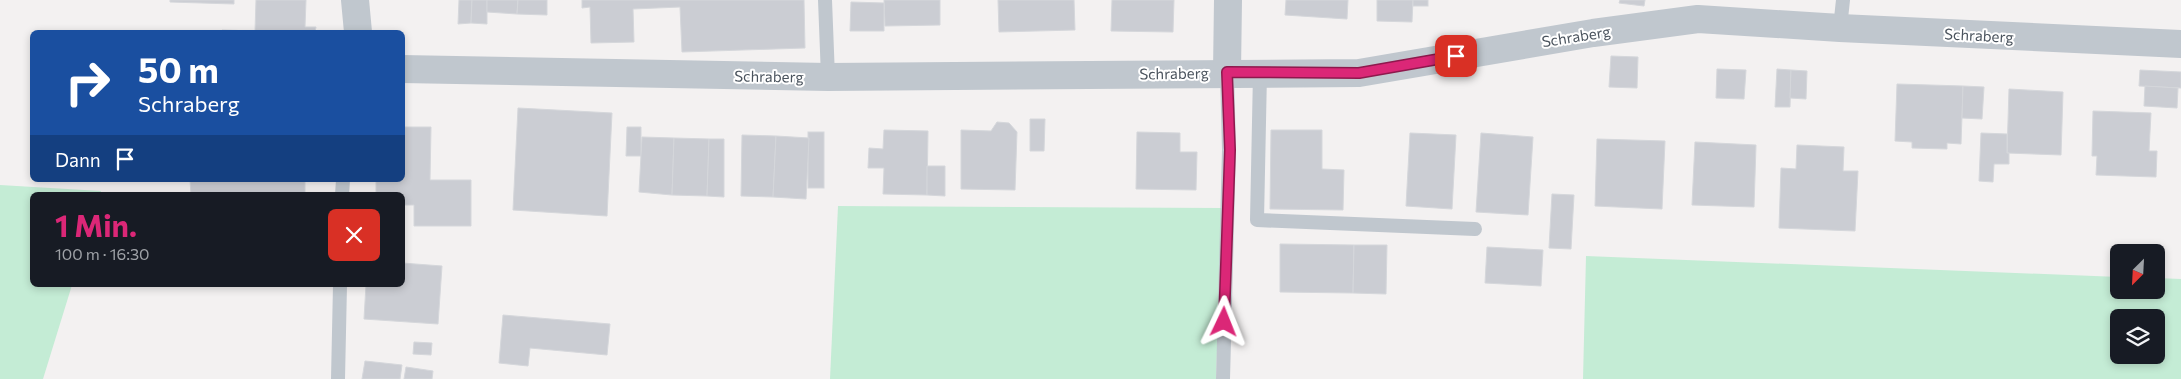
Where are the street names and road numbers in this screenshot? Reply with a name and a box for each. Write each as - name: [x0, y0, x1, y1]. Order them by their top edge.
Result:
- street label: Schraberg: [1540, 22, 1612, 50]
- street label: Schraberg: [1944, 24, 2014, 46]
- street label: Schraberg: [1139, 63, 1209, 83]
- street label: Schraberg: [734, 66, 804, 86]

